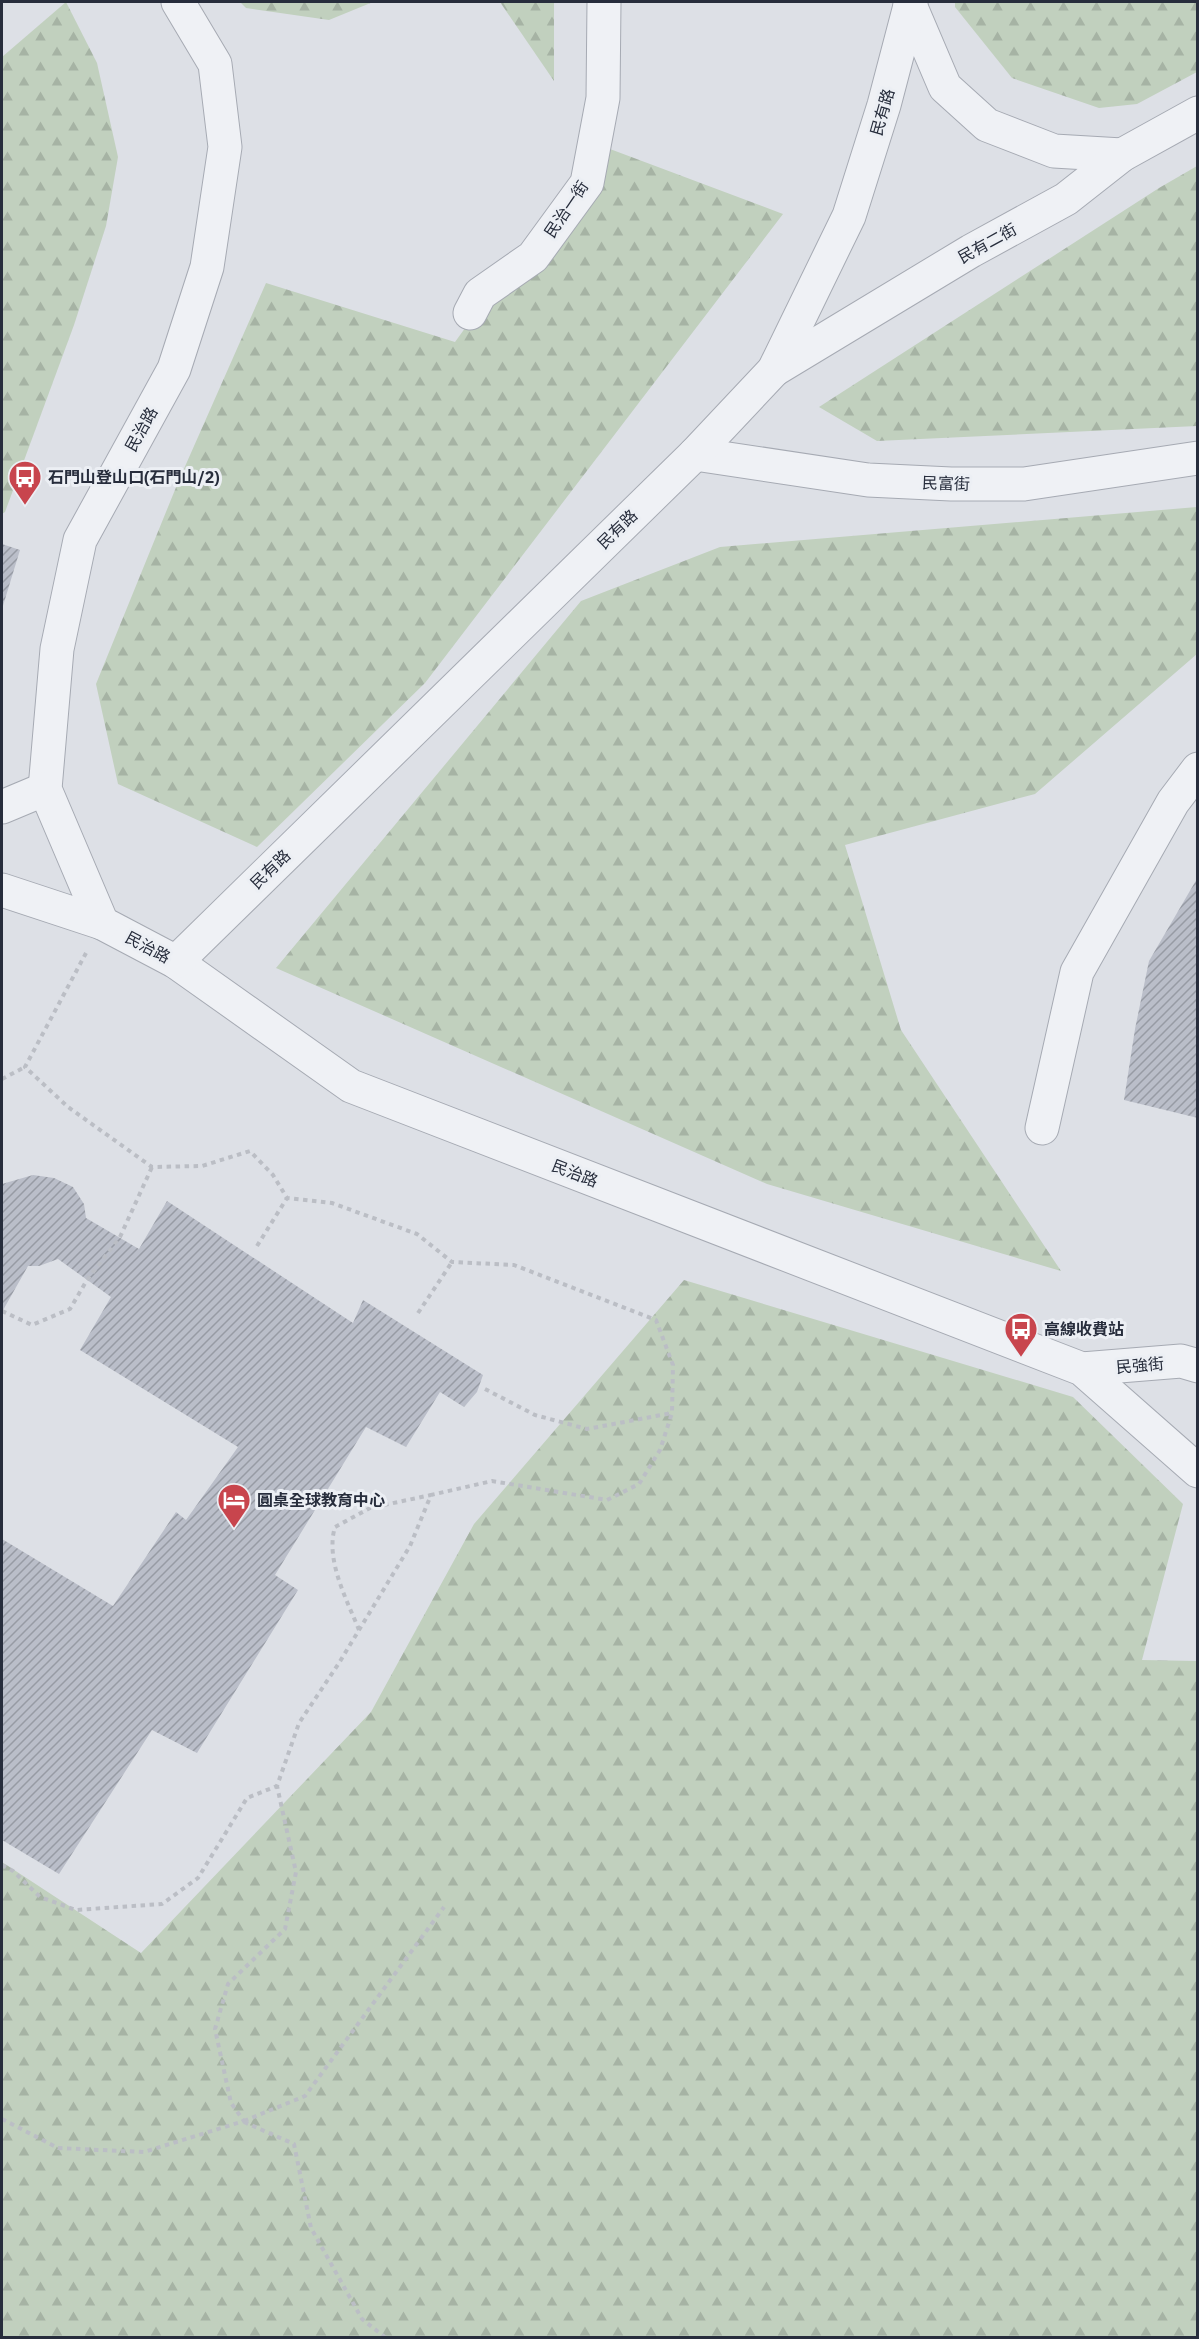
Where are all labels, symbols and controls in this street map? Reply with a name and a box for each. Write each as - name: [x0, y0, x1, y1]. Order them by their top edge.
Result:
- street label: 民有路: [866, 86, 898, 138]
- street label: 民治一街: [540, 177, 592, 241]
- street label: 民有二街: [954, 219, 1020, 267]
- street label: 民治路: [121, 403, 161, 455]
- bus stop icon: 石門山登山口(石門山/2): [7, 459, 43, 506]
- place label: 石門山登山口(石門山/2): [48, 467, 220, 487]
- street label: 民富街: [922, 472, 970, 494]
- street label: 民有路: [593, 505, 641, 553]
- street label: 民有路: [246, 845, 294, 893]
- street label: 民治路: [122, 927, 174, 967]
- street label: 民治路: [549, 1155, 601, 1191]
- bus stop icon: 高線收費站: [1003, 1311, 1039, 1358]
- place label: 高線收費站: [1044, 1319, 1124, 1339]
- street label: 民強街: [1115, 1353, 1165, 1377]
- hotel icon: 圓桌全球教育中心: [216, 1482, 252, 1529]
- place label: 圓桌全球教育中心: [257, 1490, 385, 1510]

